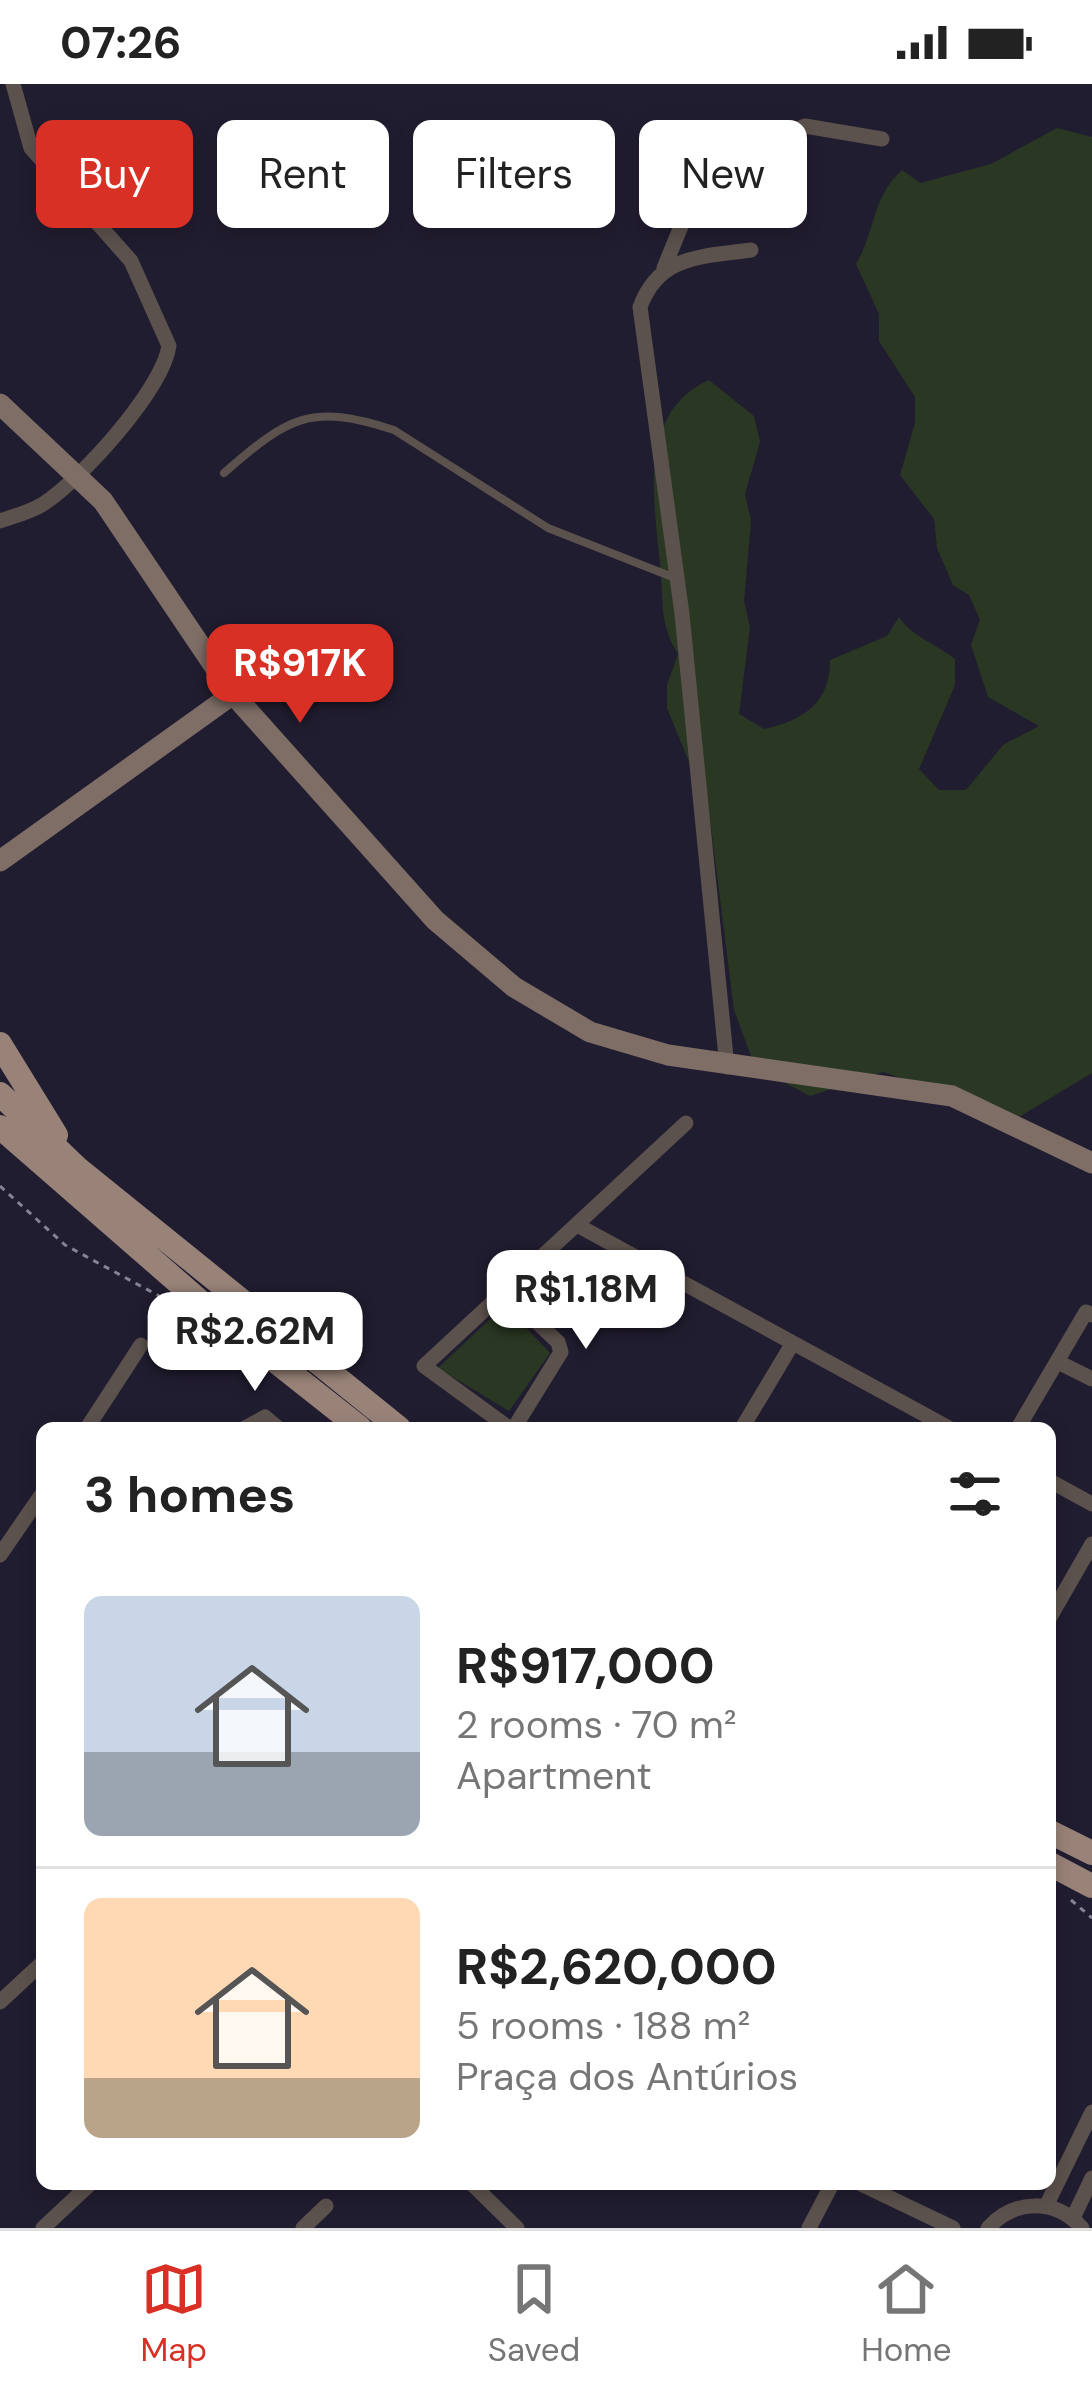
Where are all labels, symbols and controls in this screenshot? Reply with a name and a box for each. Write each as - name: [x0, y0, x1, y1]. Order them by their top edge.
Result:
- text: 07:26: [60, 13, 182, 72]
- chip: Buy: [36, 120, 193, 228]
- chip: Rent: [217, 120, 389, 228]
- chip: Filters: [413, 120, 615, 228]
- chip: New: [639, 120, 807, 228]
- pin: R$917K: [202, 624, 398, 726]
- text: R$917K: [233, 637, 367, 688]
- pin: R$1.18M: [475, 1250, 697, 1352]
- text: R$1.18M: [514, 1263, 658, 1314]
- pin: R$2.62M: [144, 1292, 366, 1394]
- text: R$2.62M: [175, 1305, 335, 1356]
- text: 3 homes: [84, 1461, 295, 1528]
- icon: filters: [942, 1461, 1008, 1527]
- text: R$917,000: [456, 1632, 715, 1699]
- icon: home: [180, 1644, 324, 1788]
- text: 2 rooms · 70 m²: [456, 1699, 737, 1750]
- text: Apartment: [456, 1750, 652, 1801]
- text: R$2,620,000: [456, 1933, 777, 2000]
- icon: home: [180, 1946, 324, 2090]
- text: 5 rooms · 188 m²: [456, 2000, 751, 2051]
- text: Praça dos Antúrios: [456, 2051, 798, 2102]
- tab: Map: [140, 2256, 207, 2371]
- tab: Saved: [488, 2256, 580, 2371]
- tab: Home: [861, 2256, 952, 2371]

